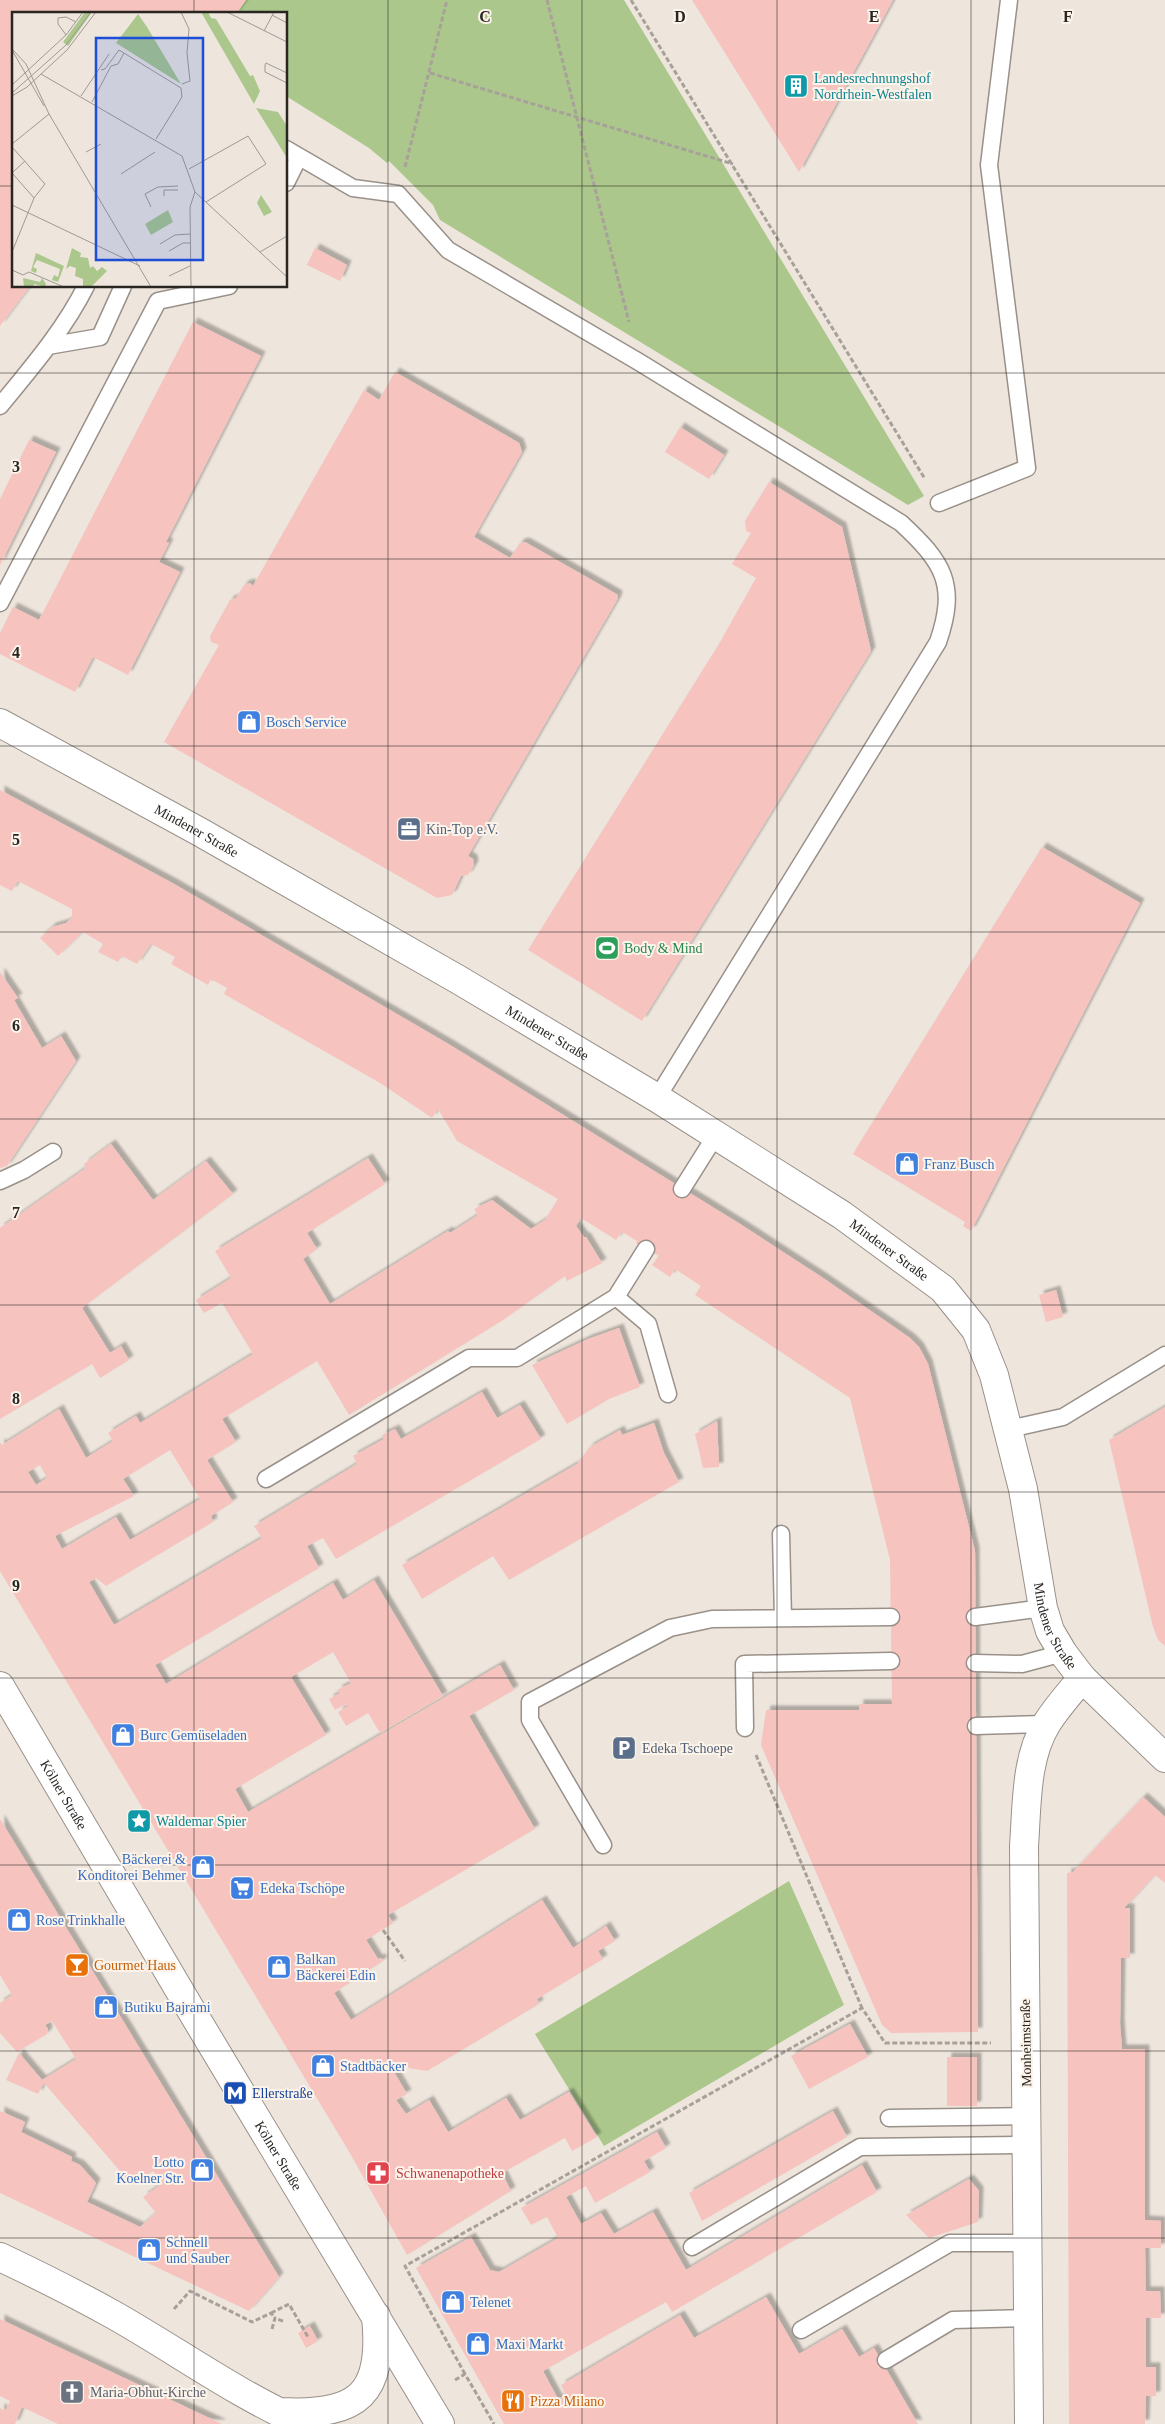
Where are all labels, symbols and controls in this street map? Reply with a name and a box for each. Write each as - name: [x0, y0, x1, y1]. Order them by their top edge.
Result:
- text: C: [479, 8, 491, 25]
- text: D: [674, 8, 686, 25]
- text: E: [869, 8, 879, 25]
- text: F: [1063, 8, 1073, 25]
- inset map: [12, 12, 288, 288]
- place label: Landesrechnungshof Nordrhein-Westfalen: [814, 71, 932, 102]
- building icon: Landesrechnungshof Nordrhein-Westfalen: [783, 73, 809, 99]
- text: 3: [12, 458, 20, 475]
- text: 4: [12, 644, 20, 661]
- shop icon: Bosch Service: [236, 709, 262, 735]
- place label: Bosch Service: [266, 715, 346, 730]
- street label: Mindener Straße: [152, 801, 241, 860]
- office icon: Kin-Top e.V.: [396, 816, 422, 842]
- place label: Kin-Top e.V.: [426, 822, 498, 837]
- text: 5: [12, 831, 20, 848]
- sports icon: Body & Mind: [594, 935, 620, 961]
- place label: Body & Mind: [624, 941, 703, 956]
- street label: Mindener Straße: [503, 1002, 592, 1063]
- text: 6: [12, 1017, 20, 1034]
- shop icon: Franz Busch: [894, 1151, 920, 1177]
- place label: Franz Busch: [924, 1157, 994, 1172]
- text: 7: [12, 1204, 20, 1221]
- street label: Mindener Straße: [847, 1216, 931, 1283]
- text: 8: [12, 1390, 20, 1407]
- text: 9: [12, 1577, 20, 1594]
- street label: Mindener Straße: [1031, 1581, 1080, 1672]
- shop icon: Burc Gemüseladen: [110, 1722, 136, 1748]
- place label: Burc Gemüseladen: [140, 1728, 247, 1743]
- parking icon: Edeka Tschoepe: [611, 1735, 637, 1761]
- place label: Edeka Tschoepe: [642, 1741, 733, 1756]
- street label: Kölner Straße: [38, 1757, 90, 1832]
- place icon: Waldemar Spier: [126, 1808, 152, 1834]
- place label: Waldemar Spier: [156, 1814, 247, 1829]
- place label: Bäckerei & Konditorei Behmer: [78, 1852, 186, 1883]
- shop icon: Bäckerei & Konditorei Behmer: [190, 1854, 216, 1880]
- supermarket icon: Edeka Tschöpe: [229, 1875, 255, 1901]
- place label: Edeka Tschöpe: [260, 1881, 345, 1896]
- shop icon: Rose Trinkhalle: [6, 1907, 32, 1933]
- place label: Rose Trinkhalle: [36, 1913, 125, 1928]
- bar icon: Gourmet Haus: [64, 1952, 90, 1978]
- place label: Balkan Bäckerei Edin: [296, 1952, 376, 1983]
- shop icon: Balkan Bäckerei Edin: [266, 1954, 292, 1980]
- place label: Gourmet Haus: [94, 1958, 176, 1973]
- shop icon: Butiku Bajrami: [93, 1994, 119, 2020]
- street label: Monheimstraße: [1018, 1999, 1034, 2087]
- place label: Butiku Bajrami: [124, 2000, 211, 2015]
- shop icon: Stadtbäcker: [310, 2053, 336, 2079]
- place label: Stadtbäcker: [340, 2059, 406, 2074]
- metro station icon: Ellerstraße: [222, 2080, 248, 2106]
- place label: Ellerstraße: [252, 2086, 313, 2101]
- street label: Kölner Straße: [252, 2118, 305, 2193]
- place label: Lotto Koelner Str.: [116, 2155, 184, 2186]
- shop icon: Lotto Koelner Str.: [189, 2157, 215, 2183]
- pharmacy icon: Schwanenapotheke: [365, 2160, 391, 2186]
- place label: Schwanenapotheke: [396, 2166, 504, 2181]
- place label: Schnell und Sauber: [166, 2235, 230, 2266]
- shop icon: Schnell und Sauber: [136, 2237, 162, 2263]
- shop icon: Telenet: [440, 2289, 466, 2315]
- place label: Telenet: [470, 2295, 511, 2310]
- shop icon: Maxi Markt: [465, 2331, 491, 2357]
- place label: Maxi Markt: [496, 2337, 563, 2352]
- church icon: Maria-Obhut-Kirche: [59, 2379, 85, 2405]
- place label: Maria-Obhut-Kirche: [90, 2385, 206, 2400]
- restaurant icon: Pizza Milano: [500, 2388, 526, 2414]
- place label: Pizza Milano: [530, 2394, 604, 2409]

